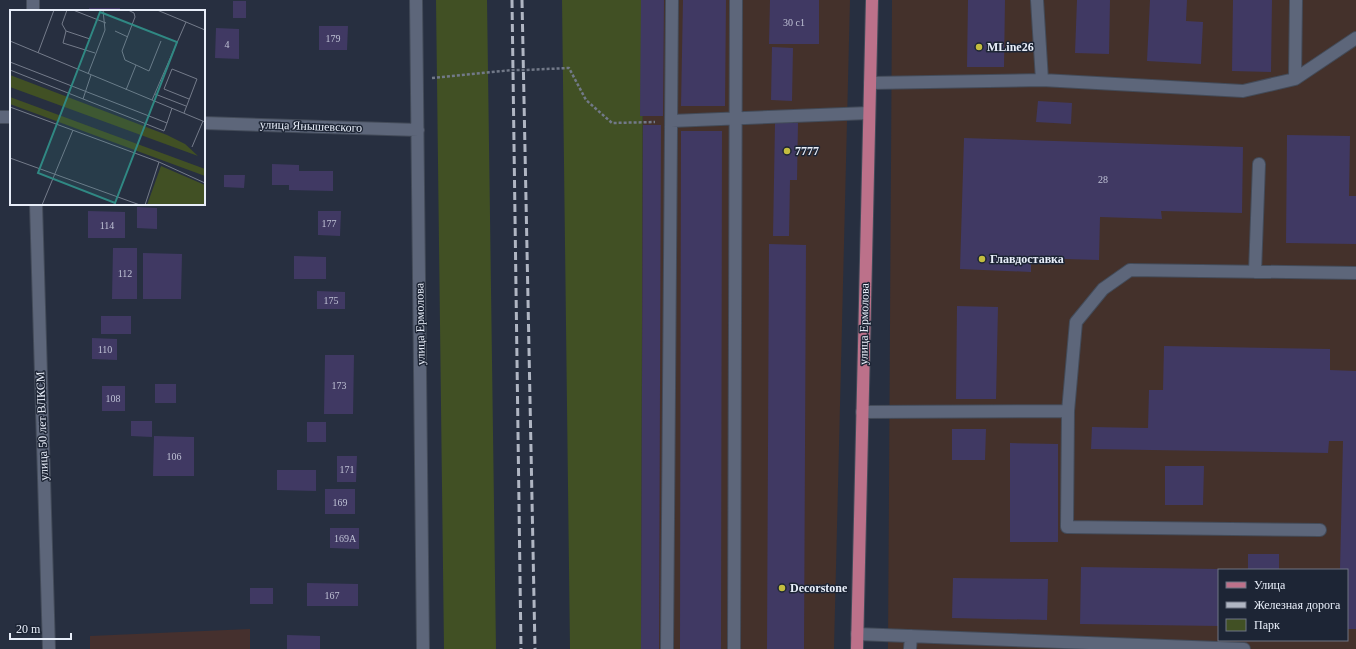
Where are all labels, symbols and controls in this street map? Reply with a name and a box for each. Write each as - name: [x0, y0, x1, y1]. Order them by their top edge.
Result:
- inset map: [10, 10, 205, 205]
- house number: 30 с1: [783, 17, 805, 28]
- house number: 179: [326, 33, 341, 44]
- house number: 4: [225, 39, 230, 50]
- place label: MLine26: [987, 40, 1034, 54]
- marker: MLine26: [974, 42, 984, 52]
- street label: улица Янышевского: [260, 117, 362, 135]
- place label: 7777: [795, 144, 819, 158]
- marker: 7777: [782, 146, 792, 156]
- house number: 28: [1098, 174, 1108, 185]
- house number: 177: [322, 218, 337, 229]
- house number: 114: [100, 220, 114, 231]
- place label: Главдоставка: [990, 252, 1064, 266]
- marker: Главдоставка: [977, 254, 987, 264]
- house number: 112: [118, 268, 132, 279]
- street label: улица Ермолова: [412, 282, 428, 365]
- street label: улица Ермолова: [856, 282, 872, 365]
- house number: 175: [324, 295, 339, 306]
- house number: 110: [98, 344, 112, 355]
- street label: улица 50 лет ВЛКСМ: [33, 371, 51, 481]
- house number: 173: [332, 380, 347, 391]
- house number: 108: [106, 393, 121, 404]
- house number: 106: [167, 451, 182, 462]
- house number: 171: [340, 464, 355, 475]
- house number: 169: [333, 497, 348, 508]
- house number: 169А: [334, 533, 357, 544]
- legend: [1218, 569, 1348, 641]
- text: Улица: [1254, 578, 1286, 592]
- place label: Decorstone: [790, 581, 848, 595]
- marker: Decorstone: [777, 583, 787, 593]
- house number: 167: [325, 590, 340, 601]
- text: Железная дорога: [1254, 598, 1341, 612]
- scale bar: [10, 615, 71, 641]
- text: Парк: [1254, 618, 1280, 632]
- text: 20 m: [16, 622, 41, 636]

